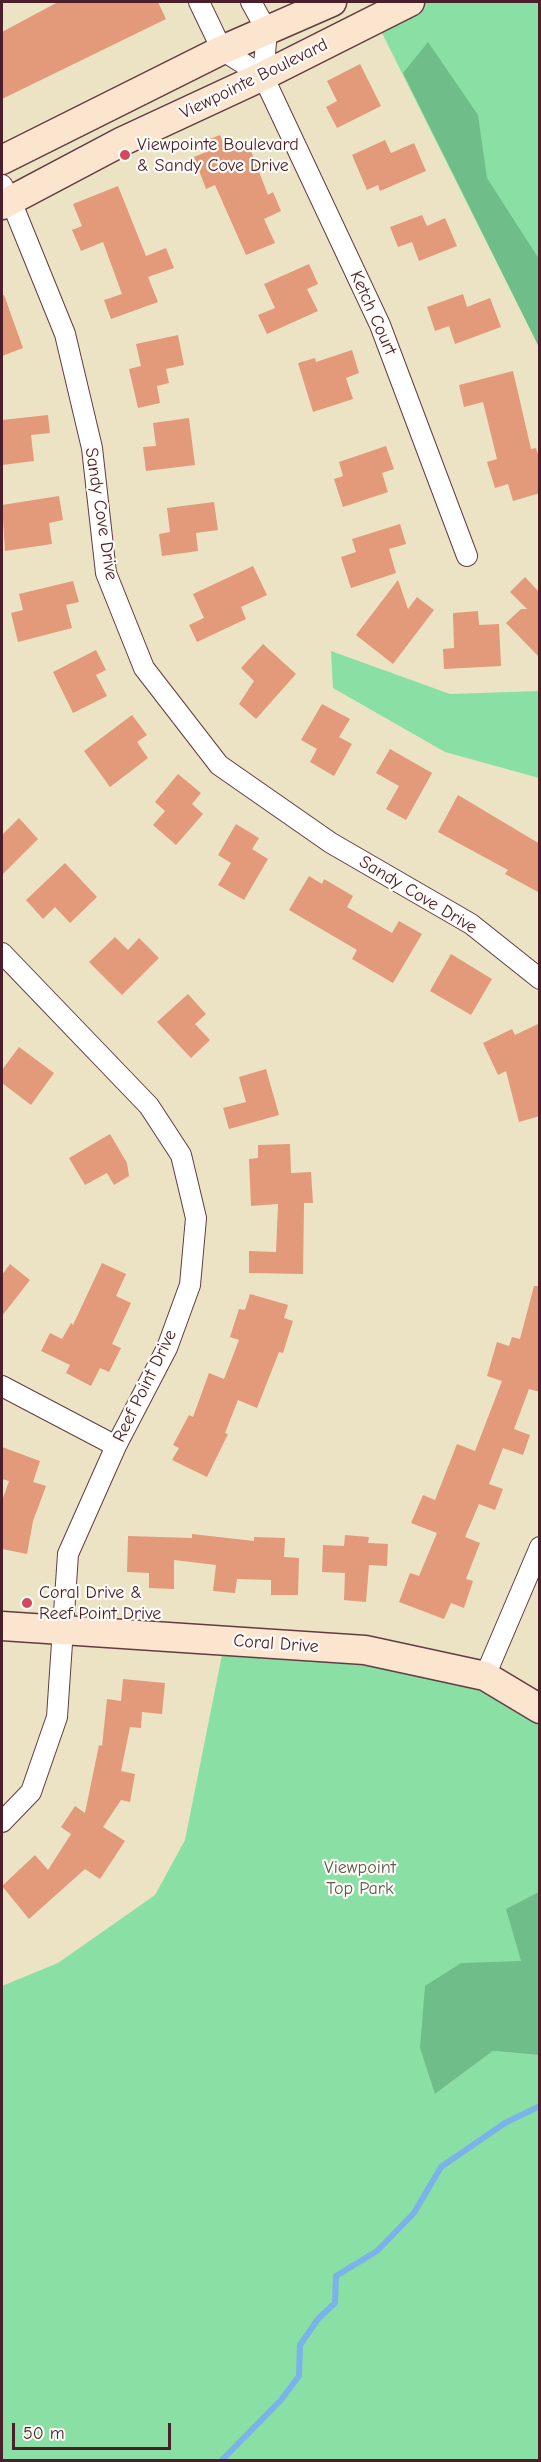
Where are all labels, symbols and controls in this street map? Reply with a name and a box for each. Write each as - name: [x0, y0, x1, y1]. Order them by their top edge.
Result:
- street label: Viewpointe Boulevard: [177, 34, 331, 124]
- place label: Viewpointe Boulevard & Sandy Cove Drive: [137, 134, 299, 176]
- marker: Viewpointe Boulevard & Sandy Cove Drive: [118, 148, 132, 162]
- street label: Ketch Court: [345, 267, 401, 359]
- street label: Sandy Cove Drive: [80, 446, 122, 582]
- street label: Sandy Cove Drive: [355, 851, 481, 939]
- street label: Reef Point Drive: [108, 1326, 182, 1446]
- place label: Coral Drive & Reef Point Drive: [39, 1582, 161, 1624]
- marker: Coral Drive & Reef Point Drive: [20, 1596, 34, 1610]
- street label: Coral Drive: [233, 1630, 319, 1658]
- park label: Viewpoint Top Park: [324, 1857, 396, 1900]
- scale bar: [15, 2411, 174, 2449]
- text: 50 m: [23, 2423, 65, 2444]

